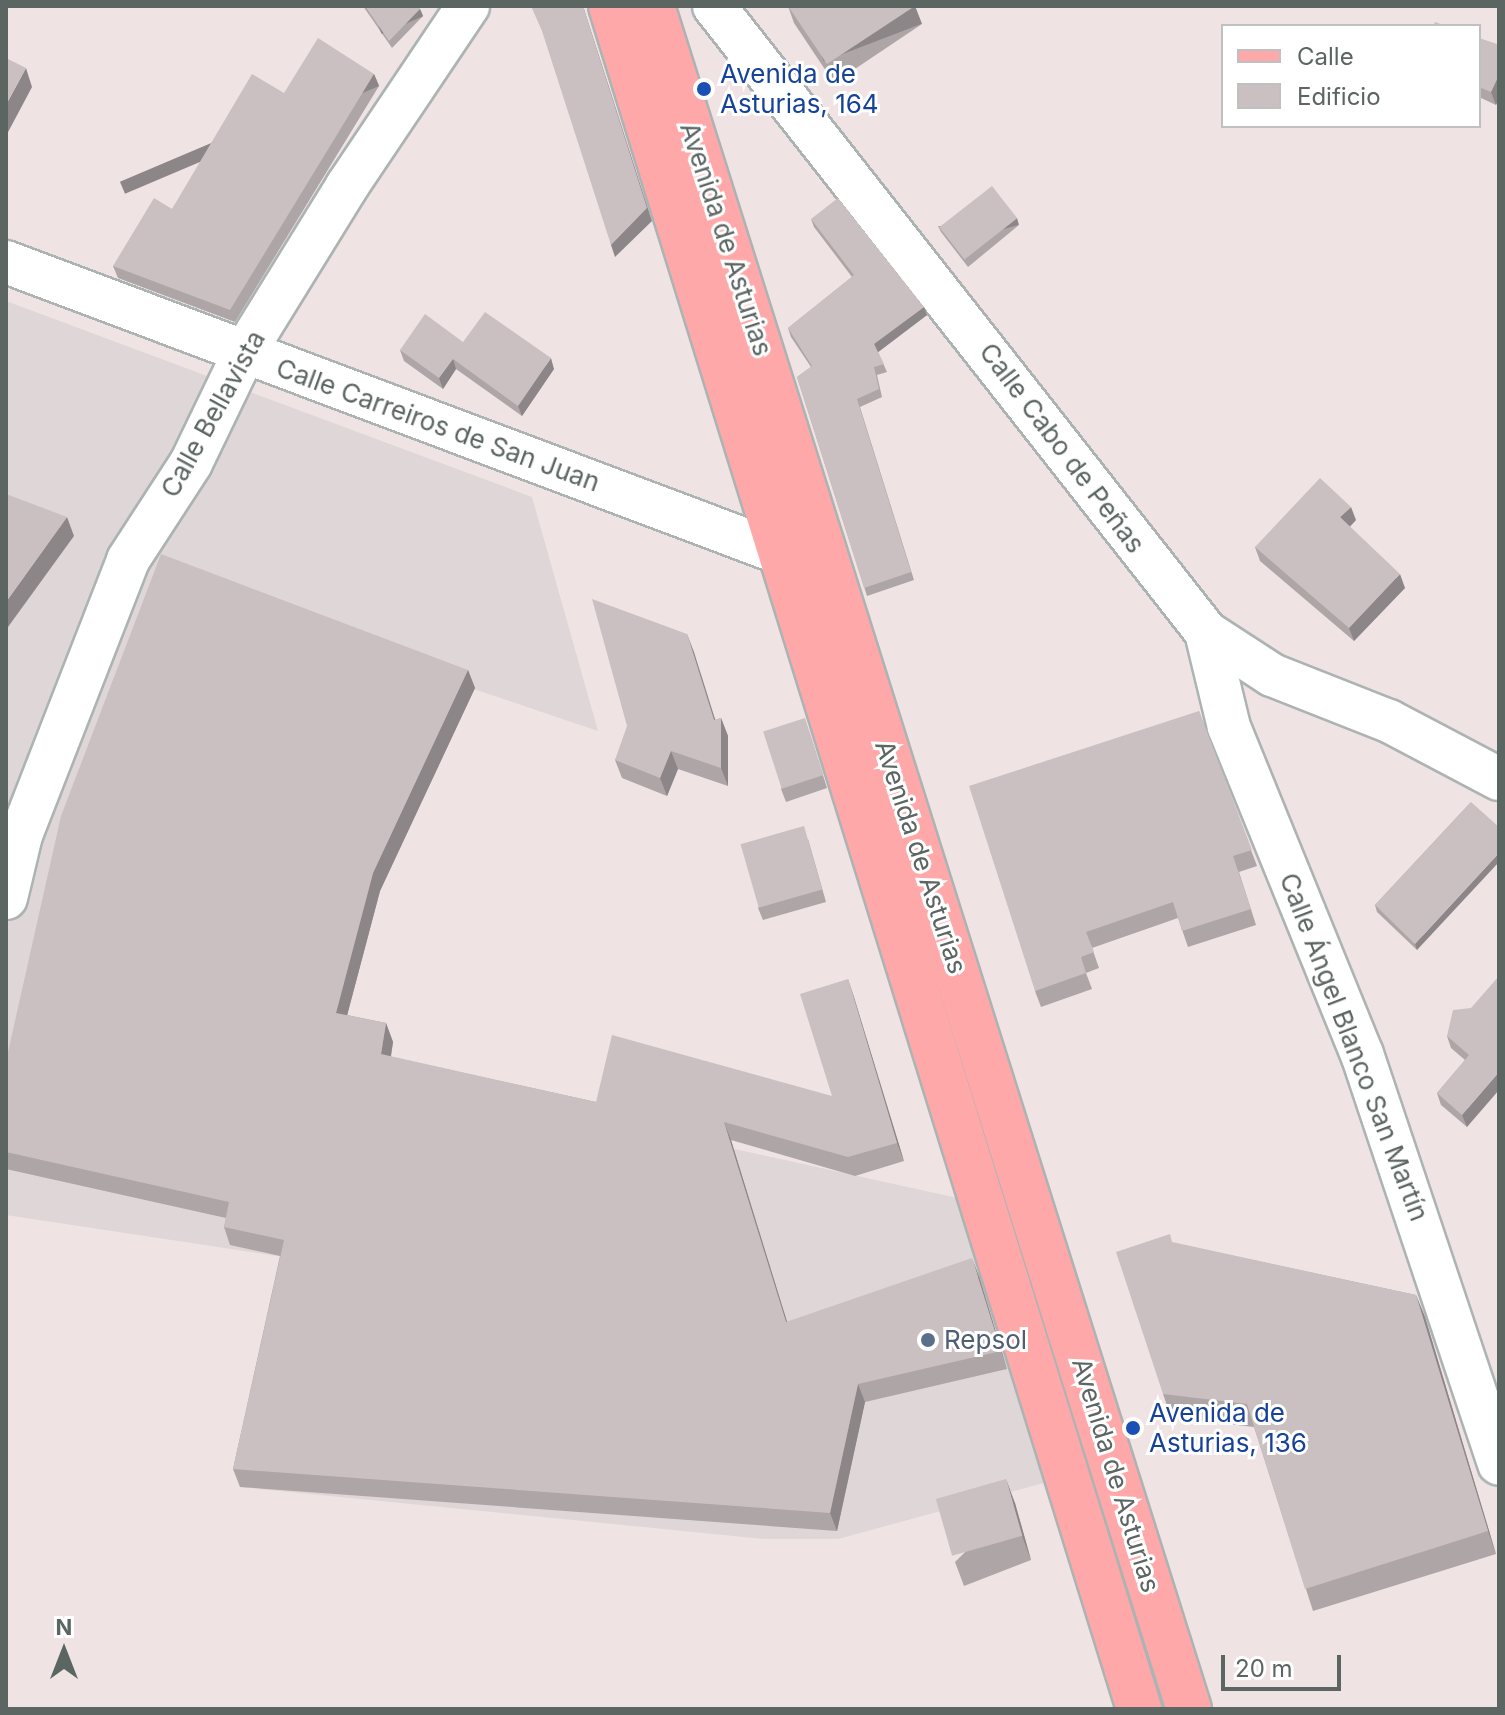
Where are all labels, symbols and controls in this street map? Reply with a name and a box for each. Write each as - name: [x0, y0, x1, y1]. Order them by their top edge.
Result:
- legend: [1221, 24, 1481, 128]
- text: Calle: [1297, 42, 1354, 71]
- place label: Avenida de Asturias, 164: [720, 58, 879, 120]
- marker: Avenida de Asturias, 164: [695, 80, 713, 98]
- text: Edificio: [1297, 82, 1381, 111]
- street label: Avenida de Asturias: [674, 118, 778, 360]
- street label: Calle Bellavista: [154, 325, 272, 503]
- street label: Calle Cabo de Peñas: [973, 337, 1151, 559]
- street label: Calle Carreiros de San Juan: [272, 352, 604, 498]
- street label: Avenida de Asturias: [869, 736, 973, 978]
- street label: Calle Ángel Blanco San Martín: [1273, 869, 1435, 1225]
- place label: Repsol: [944, 1324, 1027, 1356]
- marker: Repsol: [919, 1331, 937, 1349]
- street label: Avenida de Asturias: [1065, 1354, 1167, 1596]
- place label: Avenida de Asturias, 136: [1149, 1397, 1307, 1458]
- marker: Avenida de Asturias, 136: [1124, 1419, 1142, 1437]
- north arrow: [24, 1611, 104, 1691]
- text: N: [56, 1614, 72, 1640]
- scale bar: [1225, 1639, 1345, 1689]
- text: 20 m: [1235, 1654, 1293, 1683]

